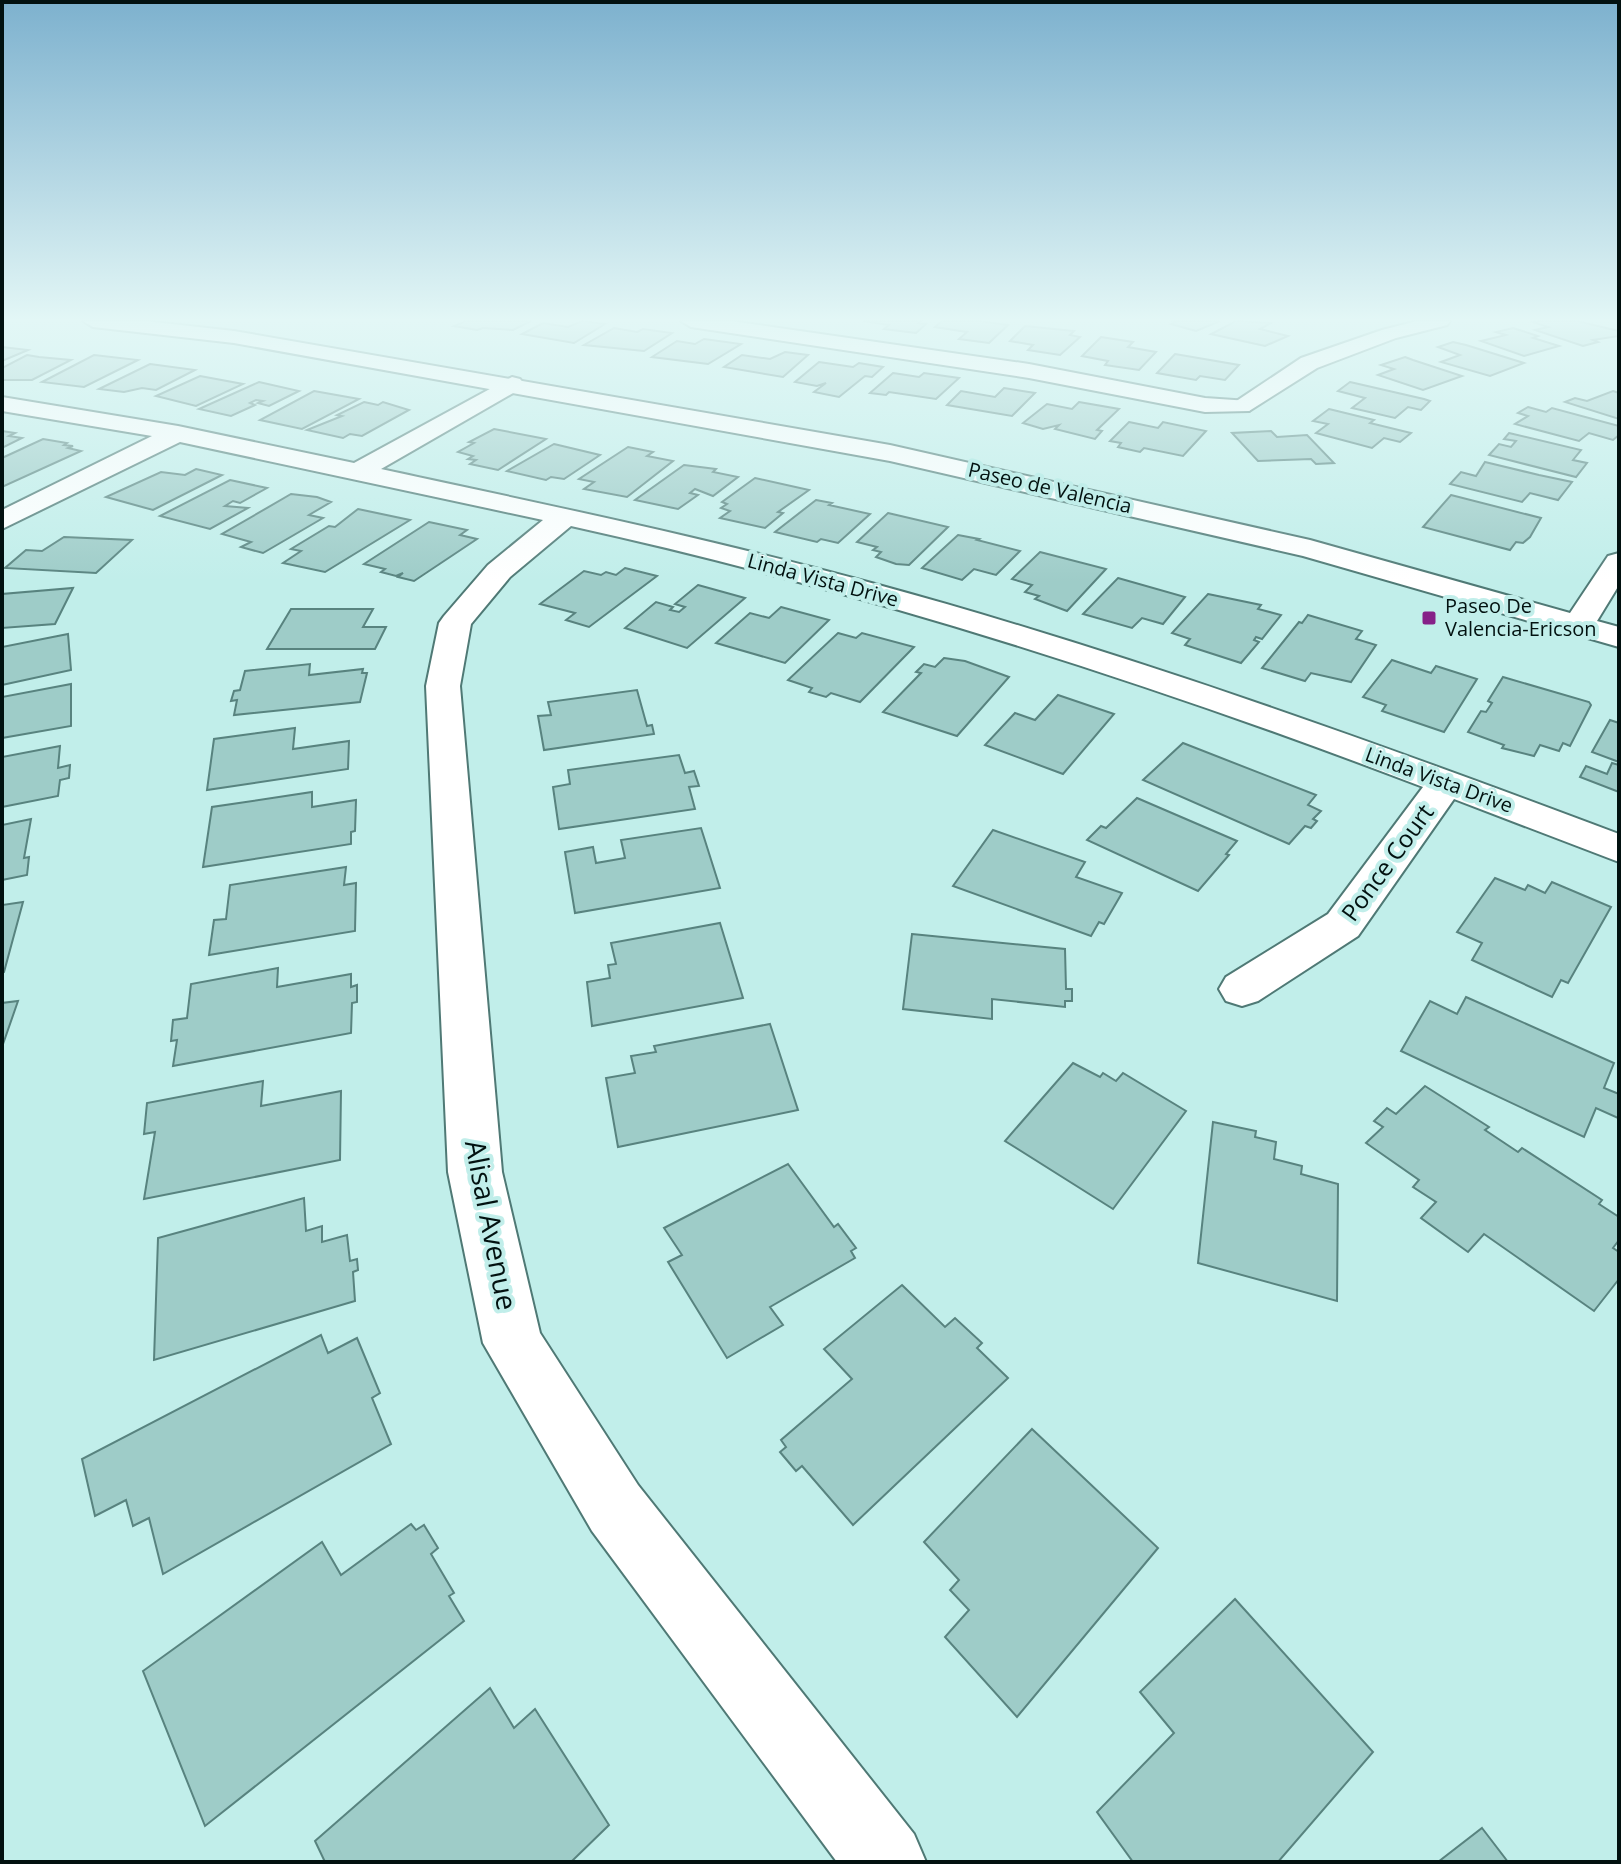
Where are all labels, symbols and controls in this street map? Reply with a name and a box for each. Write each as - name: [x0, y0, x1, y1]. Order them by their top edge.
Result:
- street label: Paseo de Valencia: [966, 456, 1135, 519]
- street label: Linda Vista Drive: [745, 546, 902, 613]
- place label: Paseo De Valencia-Ericson: [1445, 592, 1597, 642]
- marker: Paseo De Valencia-Ericson: [1420, 609, 1438, 627]
- street label: Linda Vista Drive: [1362, 740, 1517, 819]
- street label: Ponce Court: [1333, 797, 1441, 927]
- street label: Alisal Avenue: [457, 1136, 527, 1313]

